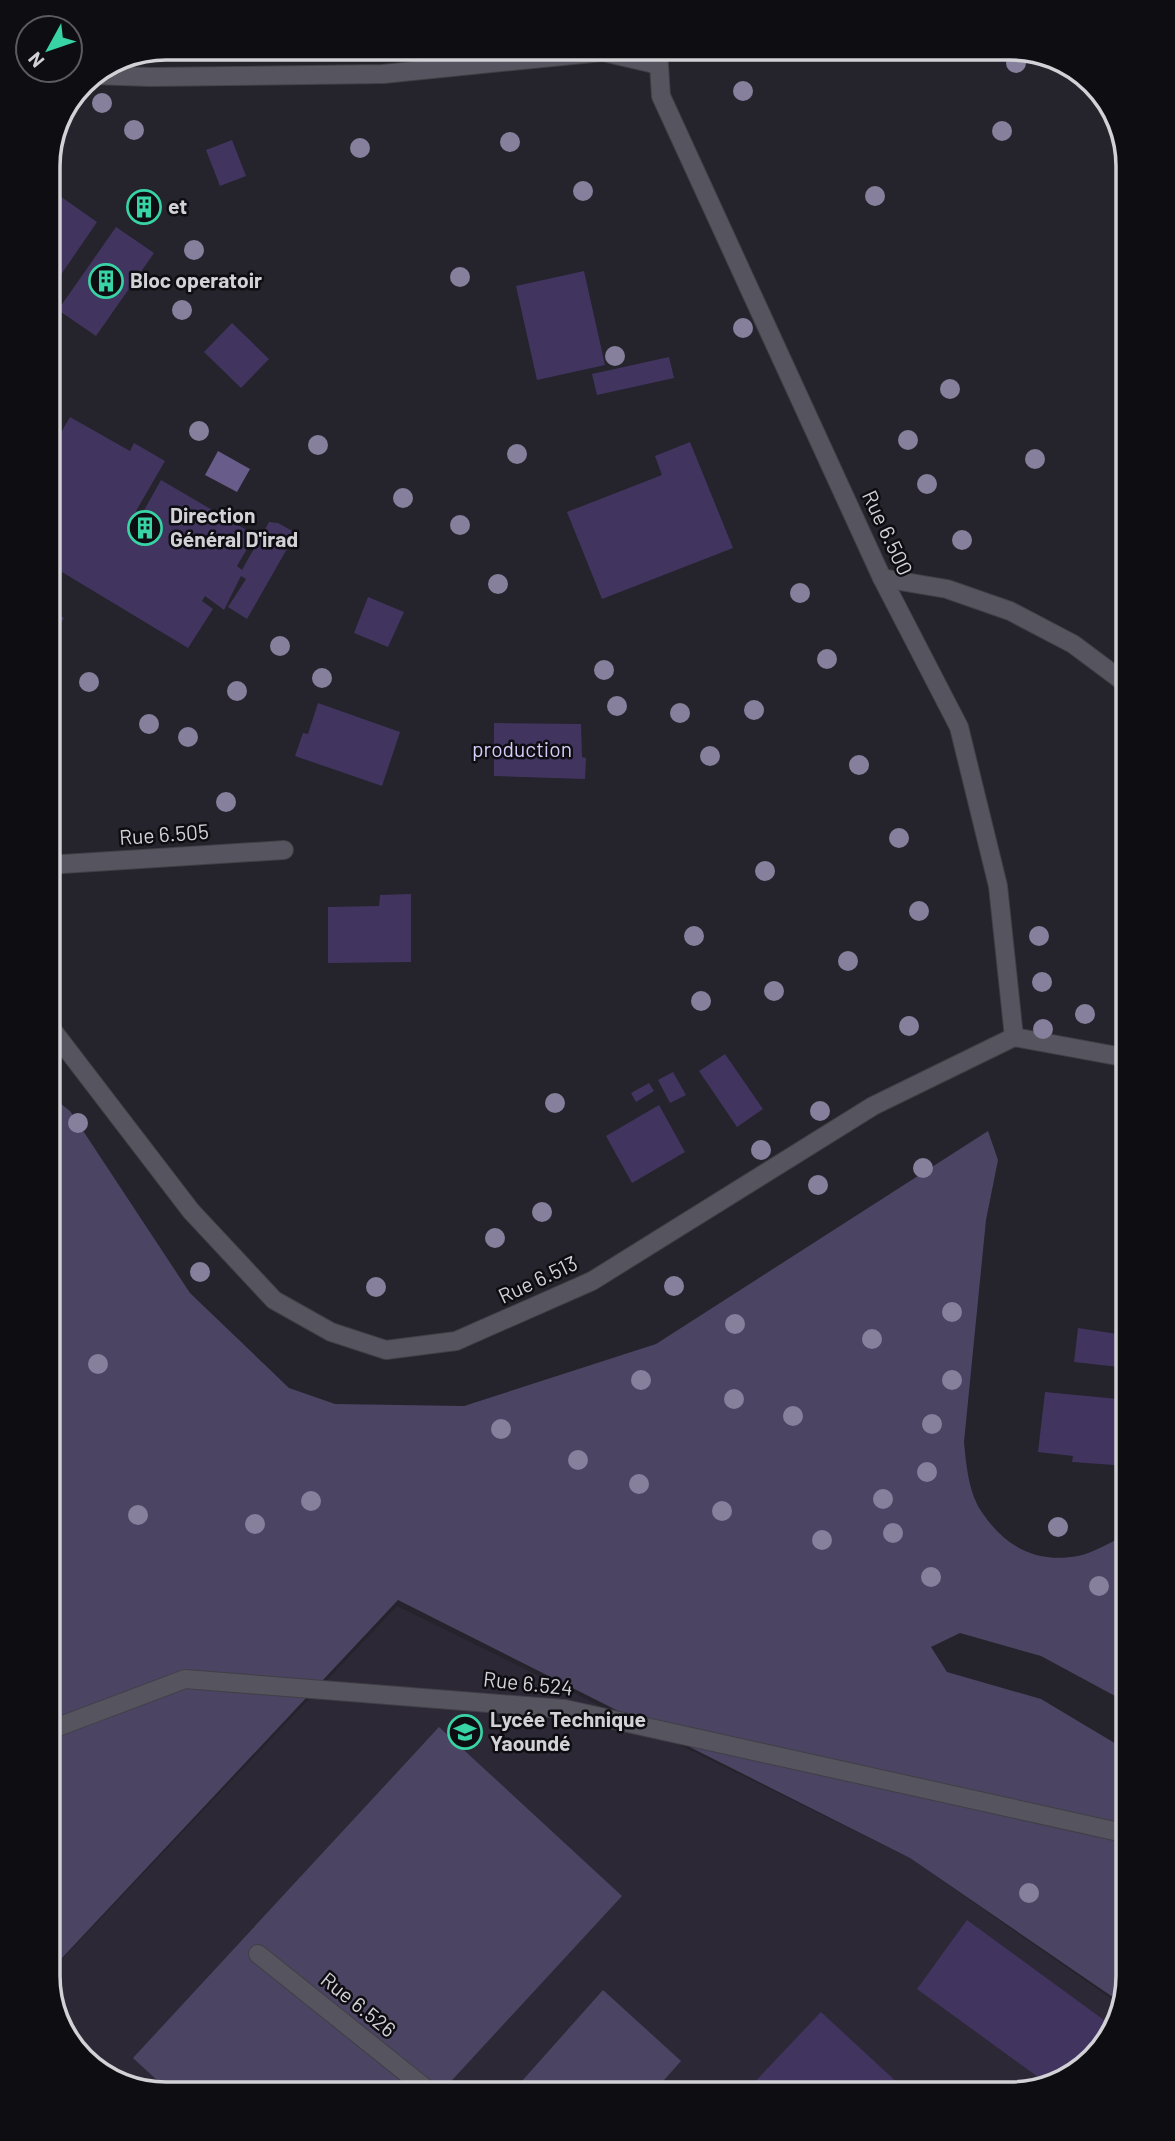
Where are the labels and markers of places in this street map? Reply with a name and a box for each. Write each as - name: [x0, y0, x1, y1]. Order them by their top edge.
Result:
- building icon: et: [125, 188, 163, 226]
- place label: et: [168, 193, 187, 218]
- building icon: Bloc operatoir: [87, 262, 125, 300]
- place label: Bloc operatoir: [130, 267, 262, 292]
- place label: Direction Général D'irad: [170, 502, 298, 551]
- building icon: Direction Général D'irad: [126, 509, 164, 547]
- place label: Lycée Technique Yaoundé: [490, 1706, 646, 1755]
- school or university icon: Lycée Technique Yaoundé: [446, 1713, 484, 1751]

